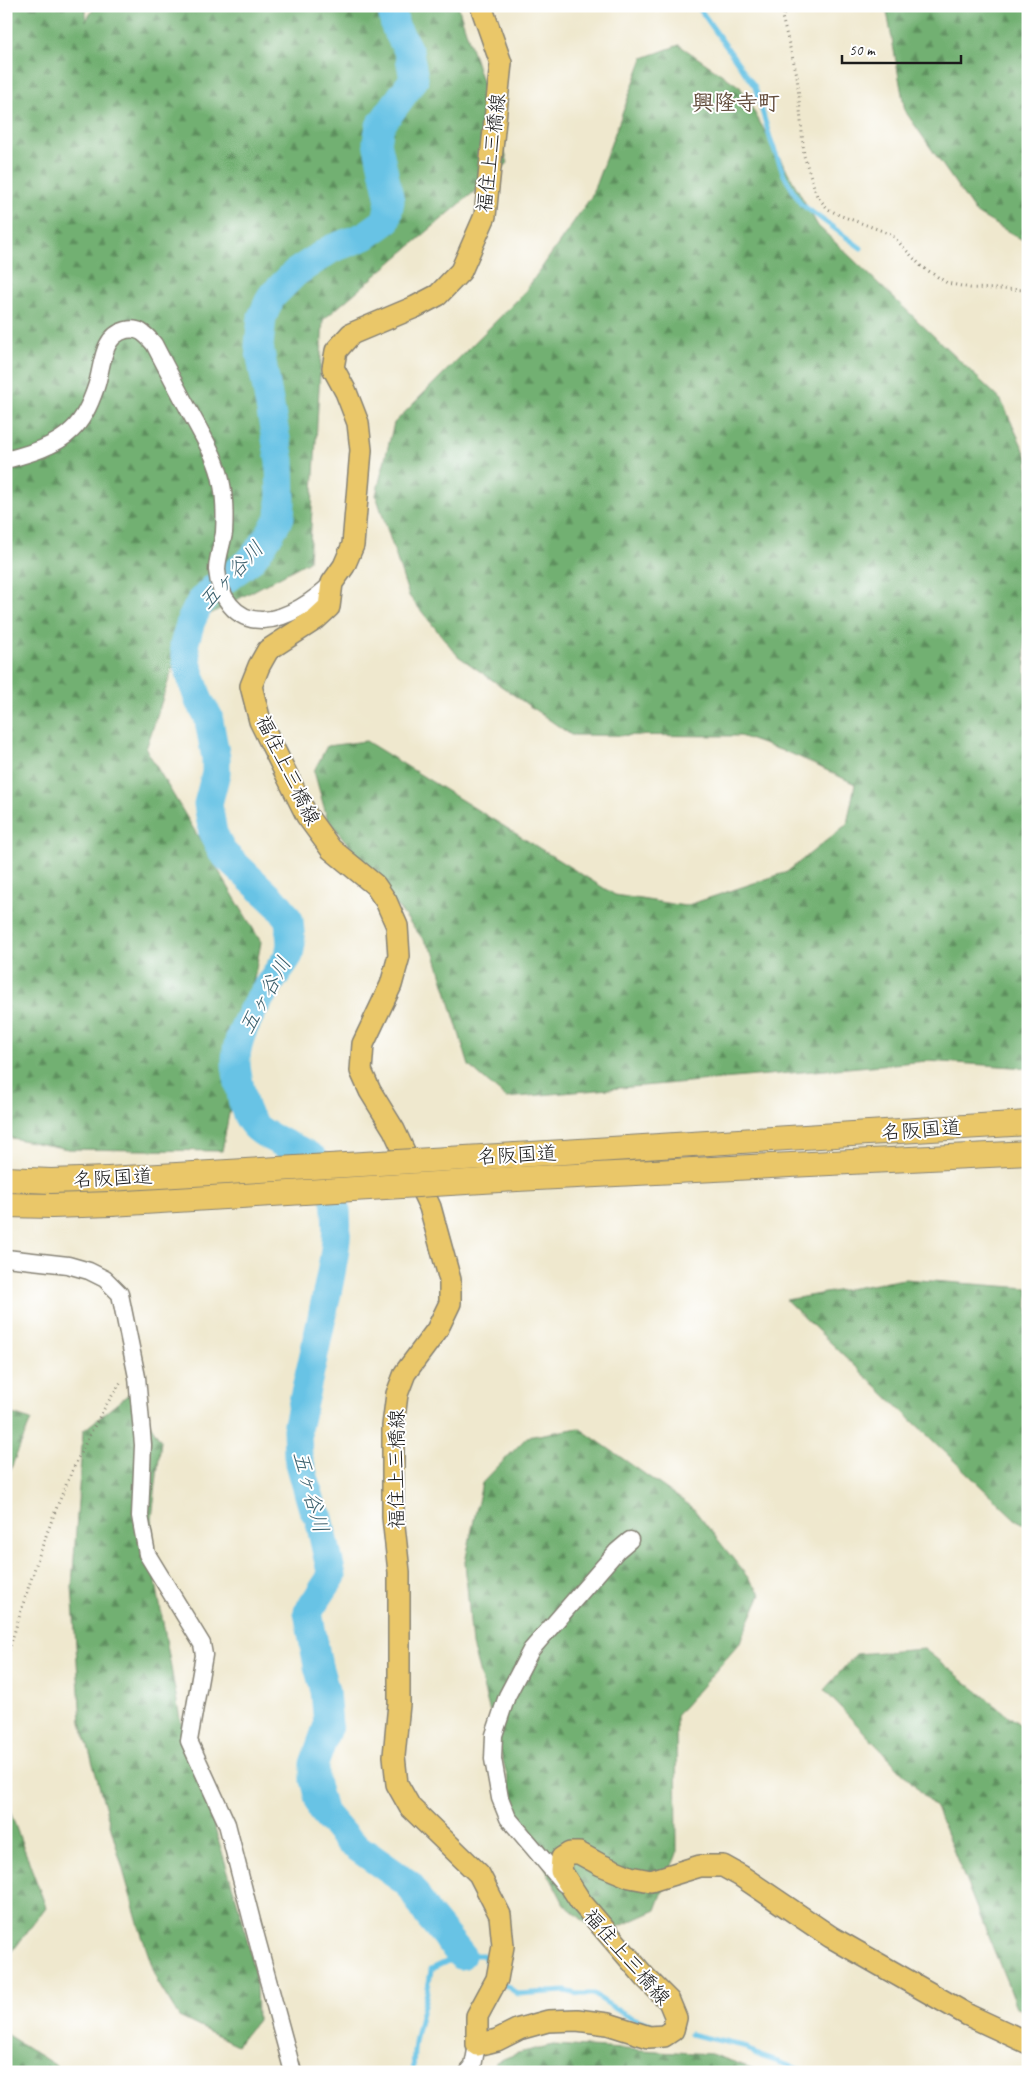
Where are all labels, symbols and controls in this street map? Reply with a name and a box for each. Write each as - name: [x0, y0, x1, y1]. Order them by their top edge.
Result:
- scale bar: [842, 32, 960, 64]
- text: 50 m: [849, 41, 876, 60]
- district label: 興隆寺町: [692, 89, 780, 117]
- street label: 福住上三橋線: [471, 92, 511, 214]
- water label: 五ヶ谷川: [193, 535, 269, 615]
- street label: 福住上三橋線: [250, 711, 326, 829]
- water label: 五ヶ谷川: [233, 952, 297, 1038]
- street label: 名阪国道: [880, 1115, 962, 1145]
- street label: 名阪国道: [476, 1140, 558, 1170]
- street label: 名阪国道: [72, 1163, 154, 1193]
- street label: 福住上三橋線: [384, 1409, 409, 1529]
- water label: 五ヶ谷川: [288, 1448, 334, 1536]
- street label: 福住上三橋線: [578, 1904, 676, 2010]

